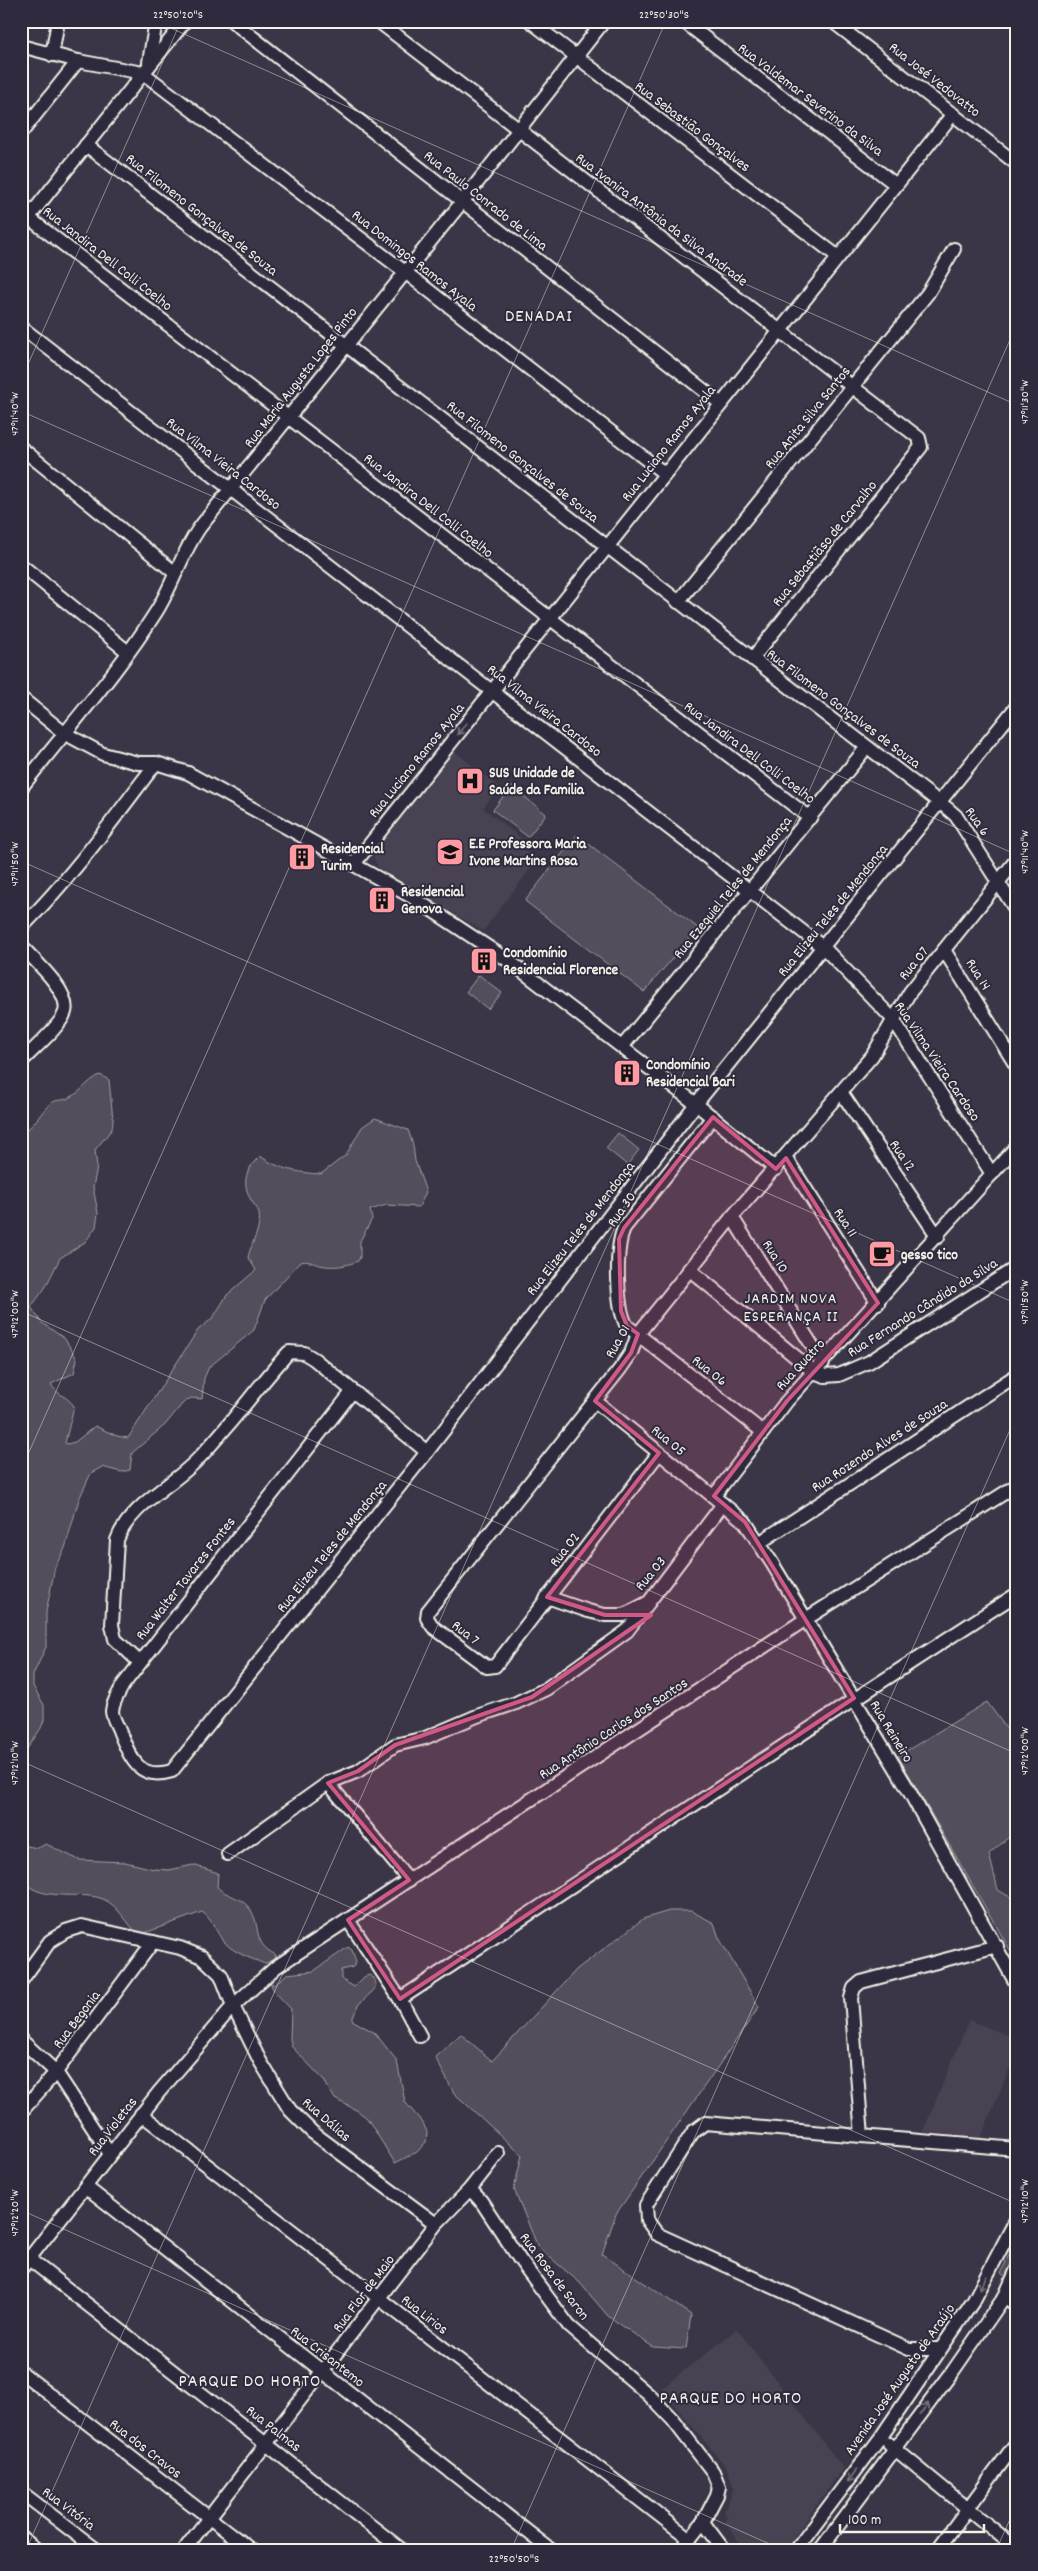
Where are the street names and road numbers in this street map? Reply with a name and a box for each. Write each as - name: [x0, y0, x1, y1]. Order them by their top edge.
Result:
- street label: Rua Valdemar Severino da Silva: [732, 38, 888, 163]
- street label: Rua José Vedovatto: [883, 38, 985, 124]
- street label: Rua Sebastião Gonçalves: [629, 77, 754, 179]
- street label: Rua Paulo Conrado de Lima: [418, 146, 552, 258]
- street label: Rua Ivanira Antônia da Silva Andrade: [570, 148, 752, 293]
- street label: Rua Filomeno Gonçalves de Souza: [120, 149, 282, 283]
- street label: Rua Jandira Dell Colli Coelho: [37, 202, 177, 318]
- street label: Rua Domingos Ramos Ayala: [346, 205, 482, 318]
- street label: Rua Maria Augusta Lopes Pinto: [239, 303, 364, 453]
- street label: Rua Anita Silva Santos: [760, 362, 857, 474]
- street label: Rua Luciano Ramos Ayala: [617, 380, 723, 507]
- street label: Rua Filomeno Gonçalves de Souza: [441, 396, 603, 530]
- street label: Rua Vilma Vieira Cardoso: [161, 413, 285, 517]
- street label: Rua Jandira Dell Colli Coelho: [358, 449, 498, 565]
- street label: Rua Sebastiãso de Carvalho: [768, 476, 884, 612]
- street label: Rua Filomeno Gonçalves de Souza: [761, 644, 925, 775]
- street label: Rua Vilma Vieira Cardoso: [482, 660, 606, 764]
- street label: Rua Jandira Dell Colli Coelho: [678, 697, 819, 811]
- street label: Rua Luciano Ramos Ayala: [364, 698, 472, 824]
- street label: Rua 6: [958, 803, 994, 841]
- street label: Rua Ezequiel Teles de Mendonça: [669, 811, 799, 965]
- street label: Rua Elizeu Teles de Mendonça: [773, 839, 895, 982]
- street label: Rua 07: [894, 942, 935, 986]
- street label: Rua 14: [959, 955, 996, 995]
- street label: Rua Vilma Vieira Cardoso: [888, 998, 985, 1127]
- street label: Rua 12: [883, 1136, 920, 1176]
- street label: Rua Elizeu Teles de Mendonça: [522, 1157, 642, 1301]
- street label: Rua 30: [602, 1188, 643, 1232]
- street label: Rua 11: [827, 1204, 862, 1242]
- street label: Rua 10: [756, 1236, 793, 1278]
- street label: Rua Fernando Cândido da Silva: [844, 1253, 1003, 1364]
- street label: Rua 01: [600, 1321, 637, 1363]
- street label: Rua Quatro: [772, 1334, 832, 1396]
- street label: Rua 06: [686, 1351, 731, 1392]
- street label: Rua Rozendo Alves de Souza: [808, 1394, 953, 1499]
- street label: Rua 05: [646, 1421, 690, 1463]
- street label: Rua Elizeu Teles de Mendonça: [272, 1475, 394, 1618]
- street label: Rua Walter Tavares Fontes: [131, 1513, 242, 1646]
- street label: Rua 02: [545, 1528, 586, 1572]
- street label: Rua 03: [631, 1552, 673, 1596]
- street label: Rua 7: [446, 1616, 484, 1652]
- street label: Rua Antônio Carlos dos Santos: [535, 1673, 693, 1786]
- street label: Rua Reineiro: [863, 1697, 918, 1768]
- street label: Rua Begonia: [48, 1986, 107, 2054]
- street label: Rua Violetas: [83, 2093, 144, 2162]
- street label: Rua Dálias: [296, 2093, 355, 2148]
- street label: Rua Rosa de Saron: [513, 2229, 594, 2326]
- street label: Rua Flor de Maio: [328, 2250, 401, 2338]
- street label: Rua Lirios: [396, 2290, 452, 2341]
- street label: Avenida José Augusto de Araújo: [840, 2299, 962, 2461]
- street label: Rua Crisantemo: [285, 2321, 369, 2394]
- street label: Rua Palmas: [240, 2401, 305, 2458]
- street label: Rua dos Cravos: [104, 2414, 186, 2485]
- street label: Rua Vitória: [37, 2482, 100, 2538]

